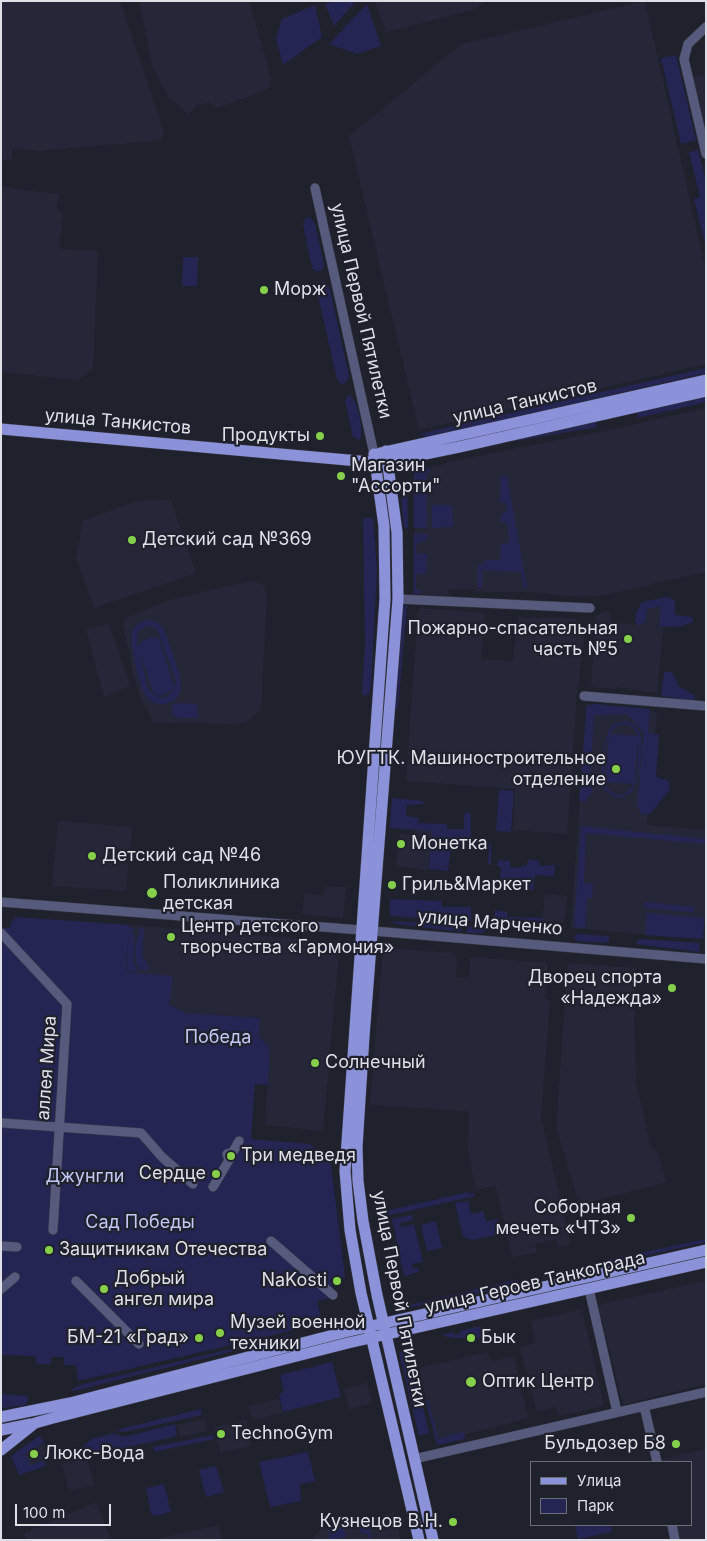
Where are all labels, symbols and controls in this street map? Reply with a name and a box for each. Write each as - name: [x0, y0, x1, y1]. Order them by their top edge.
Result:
- street label: улица Первой Пятилетки: [326, 201, 396, 421]
- place label: Морж: [274, 279, 326, 301]
- marker: Морж: [258, 284, 270, 296]
- street label: улица Танкистов: [451, 375, 599, 429]
- street label: улица Танкистов: [44, 405, 192, 439]
- place label: Продукты: [222, 425, 310, 447]
- marker: Продукты: [314, 430, 326, 442]
- place label: Магазин "Ассорти": [351, 455, 440, 498]
- marker: Магазин "Ассорти": [335, 470, 347, 482]
- place label: Детский сад №369: [142, 529, 312, 551]
- marker: Детский сад №369: [126, 534, 138, 546]
- place label: Пожарно-спасательная часть №5: [408, 618, 618, 660]
- marker: Пожарно-спасательная часть №5: [622, 633, 634, 645]
- place label: ЮУГТК. Машиностроительное отделение: [336, 748, 606, 791]
- marker: ЮУГТК. Машиностроительное отделение: [610, 763, 622, 775]
- place label: Монетка: [411, 833, 488, 855]
- marker: Монетка: [395, 838, 407, 850]
- place label: Детский сад №46: [102, 845, 261, 867]
- marker: Детский сад №46: [86, 850, 98, 862]
- place label: Поликлиника детская: [163, 872, 280, 914]
- place label: Гриль&Маркет: [402, 874, 531, 896]
- marker: Гриль&Маркет: [386, 879, 398, 891]
- marker: Поликлиника детская: [145, 886, 159, 900]
- street label: улица Марченко: [417, 906, 563, 940]
- place label: Центр детского творчества «Гармония»: [181, 916, 394, 959]
- marker: Центр детского творчества «Гармония»: [165, 931, 177, 943]
- place label: Дворец спорта «Надежда»: [528, 967, 662, 1010]
- marker: Дворец спорта «Надежда»: [666, 982, 678, 994]
- street label: аллея Мира: [33, 1015, 61, 1121]
- park label: Победа: [185, 1027, 251, 1049]
- place label: Солнечный: [325, 1052, 426, 1074]
- marker: Солнечный: [309, 1057, 321, 1069]
- place label: Три медведя: [241, 1145, 356, 1167]
- marker: Три медведя: [225, 1150, 237, 1162]
- place label: Сердце: [139, 1163, 206, 1185]
- park label: Джунгли: [46, 1166, 124, 1188]
- marker: Сердце: [210, 1168, 222, 1180]
- street label: улица Первой Пятилетки: [367, 1189, 431, 1409]
- place label: Соборная мечеть «ЧТЗ»: [495, 1197, 621, 1240]
- park label: Сад Победы: [85, 1212, 195, 1234]
- marker: Соборная мечеть «ЧТЗ»: [625, 1212, 637, 1224]
- place label: Защитникам Отечества: [59, 1239, 267, 1261]
- marker: Защитникам Отечества: [43, 1244, 55, 1256]
- street label: улица Героев Танкограда: [423, 1247, 647, 1319]
- place label: Добрый ангел мира: [114, 1268, 214, 1310]
- place label: NaKosti: [261, 1270, 327, 1292]
- marker: NaKosti: [331, 1275, 343, 1287]
- marker: Добрый ангел мира: [98, 1283, 110, 1295]
- place label: Музей военной техники: [230, 1312, 365, 1355]
- place label: БМ-21 «Град»: [67, 1327, 189, 1349]
- marker: Музей военной техники: [214, 1327, 226, 1339]
- place label: Бык: [481, 1327, 516, 1349]
- marker: БМ-21 «Град»: [193, 1332, 205, 1344]
- marker: Бык: [465, 1332, 477, 1344]
- place label: Оптик Центр: [482, 1371, 594, 1393]
- marker: Оптик Центр: [464, 1375, 478, 1389]
- place label: TechnoGym: [231, 1423, 333, 1445]
- marker: TechnoGym: [215, 1428, 227, 1440]
- place label: Бульдозер Б8: [544, 1433, 666, 1455]
- marker: Бульдозер Б8: [670, 1438, 682, 1450]
- place label: Люкс-Вода: [44, 1443, 145, 1465]
- marker: Люкс-Вода: [28, 1448, 40, 1460]
- legend: [530, 1461, 692, 1526]
- text: Улица: [577, 1471, 621, 1490]
- scale bar: [18, 1494, 114, 1526]
- text: Парк: [577, 1496, 614, 1515]
- text: 100 m: [23, 1503, 65, 1522]
- place label: Кузнецов В.Н.: [320, 1511, 443, 1533]
- marker: Кузнецов В.Н.: [447, 1516, 459, 1528]

